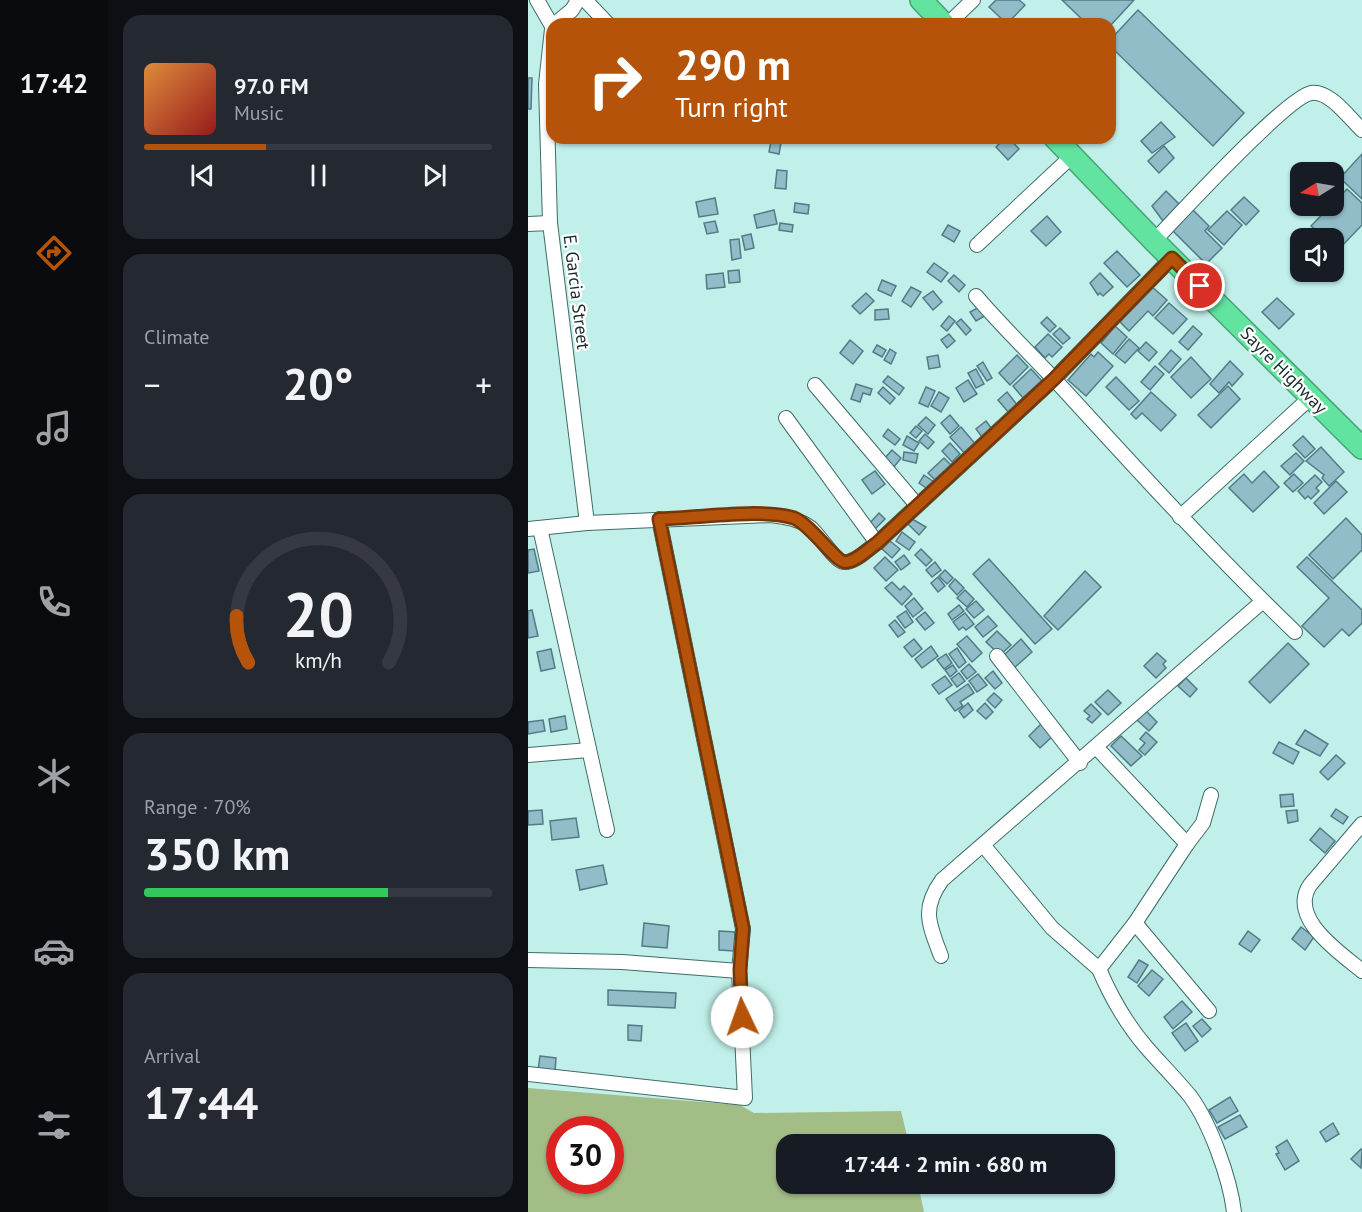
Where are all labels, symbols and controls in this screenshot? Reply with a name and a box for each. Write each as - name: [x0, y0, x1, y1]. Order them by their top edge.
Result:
- text: 290 m: [675, 37, 791, 92]
- icon: right: [576, 42, 654, 120]
- text: 17:42: [20, 66, 88, 100]
- text: 97.0 FM: [234, 72, 309, 100]
- text: Turn right: [675, 90, 788, 124]
- text: Music: [234, 100, 283, 126]
- icon: previous: [186, 159, 219, 192]
- icon: pause: [302, 159, 335, 192]
- icon: next: [418, 159, 451, 192]
- north arrow: [1290, 162, 1344, 216]
- map controls: [1290, 162, 1344, 282]
- button: sound: [1290, 228, 1344, 282]
- icon: directions: [33, 232, 75, 274]
- street label: E. Garcia Street: [559, 233, 595, 351]
- pin: [1174, 260, 1225, 311]
- icon: arrive: [1183, 269, 1216, 302]
- street label: Sayre Highway: [1236, 322, 1333, 419]
- text: Climate: [144, 324, 210, 350]
- text: 20°: [283, 354, 353, 412]
- text: −: [144, 363, 161, 406]
- text: +: [475, 363, 492, 406]
- icon: music: [33, 407, 75, 449]
- text: 20: [283, 573, 353, 654]
- icon: phone: [33, 581, 75, 623]
- text: km/h: [294, 646, 341, 674]
- icon: climate: [33, 755, 75, 797]
- text: Range · 70%: [144, 794, 251, 820]
- text: 350 km: [144, 824, 290, 882]
- icon: car: [33, 930, 75, 972]
- position arrow: [710, 985, 774, 1049]
- text: Arrival: [144, 1043, 200, 1069]
- text: 17:44: [144, 1073, 258, 1131]
- icon: filters: [33, 1104, 75, 1146]
- speed limit sign: 30: [546, 1116, 624, 1194]
- text: 17:44 · 2 min · 680 m: [844, 1150, 1047, 1178]

